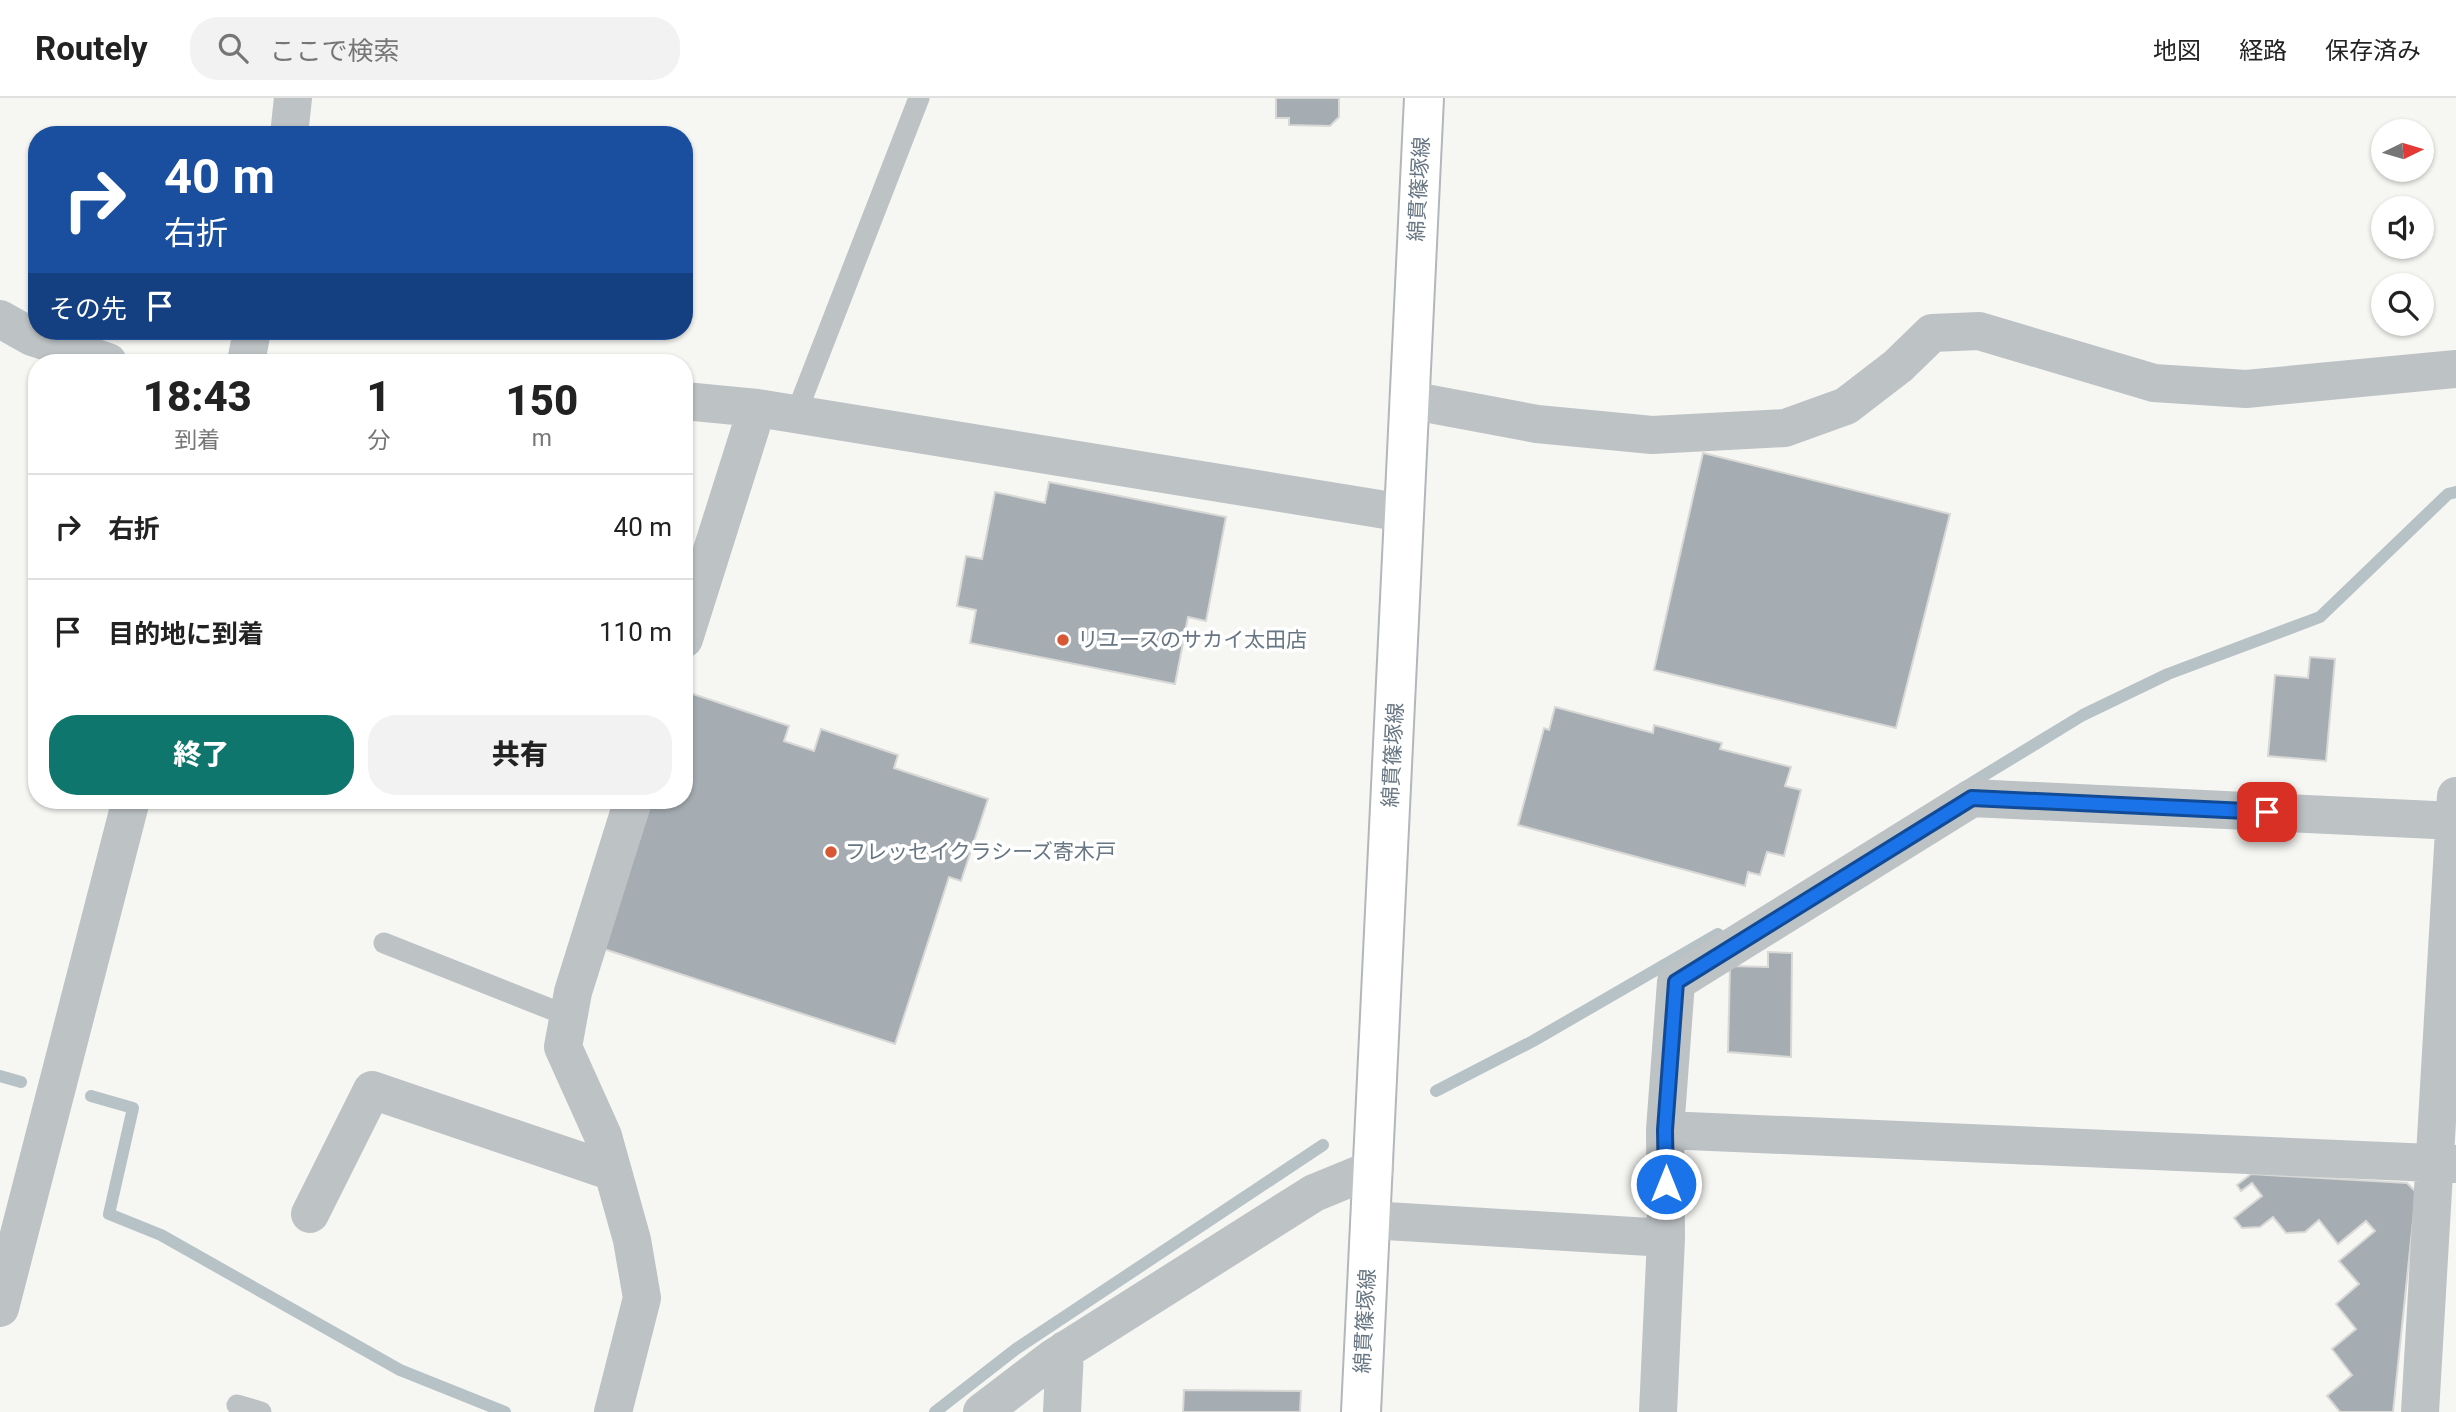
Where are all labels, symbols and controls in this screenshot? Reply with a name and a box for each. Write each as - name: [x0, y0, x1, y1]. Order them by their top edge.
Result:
- search box: [190, 17, 680, 80]
- text: Routely: [35, 29, 148, 68]
- icon: search: [214, 29, 252, 67]
- text: ここで検索: [270, 36, 400, 66]
- text: 地図: [2153, 37, 2201, 65]
- text: 経路: [2239, 37, 2287, 65]
- text: 保存済み: [2325, 37, 2421, 65]
- north arrow: [2371, 119, 2434, 182]
- map controls: [2371, 119, 2434, 336]
- street label: 綿貫篠塚線: [1404, 136, 1434, 242]
- text: 40 m: [164, 148, 275, 205]
- icon: right: [49, 154, 140, 245]
- button: sound: [2371, 196, 2434, 259]
- text: 右折: [164, 214, 228, 252]
- button: search: [2371, 273, 2434, 336]
- icon: arrive: [141, 287, 179, 325]
- text: その先: [49, 294, 127, 324]
- text: 18:43: [143, 372, 252, 421]
- text: 1: [367, 372, 391, 421]
- text: 150: [506, 376, 578, 425]
- text: m: [532, 425, 552, 452]
- text: 到着: [174, 427, 220, 454]
- text: 分: [367, 427, 390, 454]
- icon: right: [49, 508, 87, 546]
- text: 40 m: [614, 512, 672, 542]
- text: 右折: [108, 514, 160, 544]
- icon: arrive: [49, 613, 87, 651]
- text: 110 m: [599, 617, 672, 647]
- text: 目的地に到着: [108, 619, 264, 649]
- place label: リユースのサカイ太田店: [1077, 628, 1307, 652]
- marker: リユースのサカイ太田店: [1055, 632, 1071, 648]
- street label: 綿貫篠塚線: [1378, 702, 1408, 808]
- button: 終了: [49, 715, 354, 795]
- button: 共有: [368, 715, 672, 795]
- pin: [2237, 782, 2297, 842]
- icon: arrive: [2248, 793, 2286, 831]
- place label: フレッセイクラシーズ寄木戸: [845, 840, 1116, 864]
- marker: フレッセイクラシーズ寄木戸: [823, 844, 839, 860]
- position arrow: [1629, 1147, 1703, 1221]
- street label: 綿貫篠塚線: [1350, 1268, 1380, 1374]

